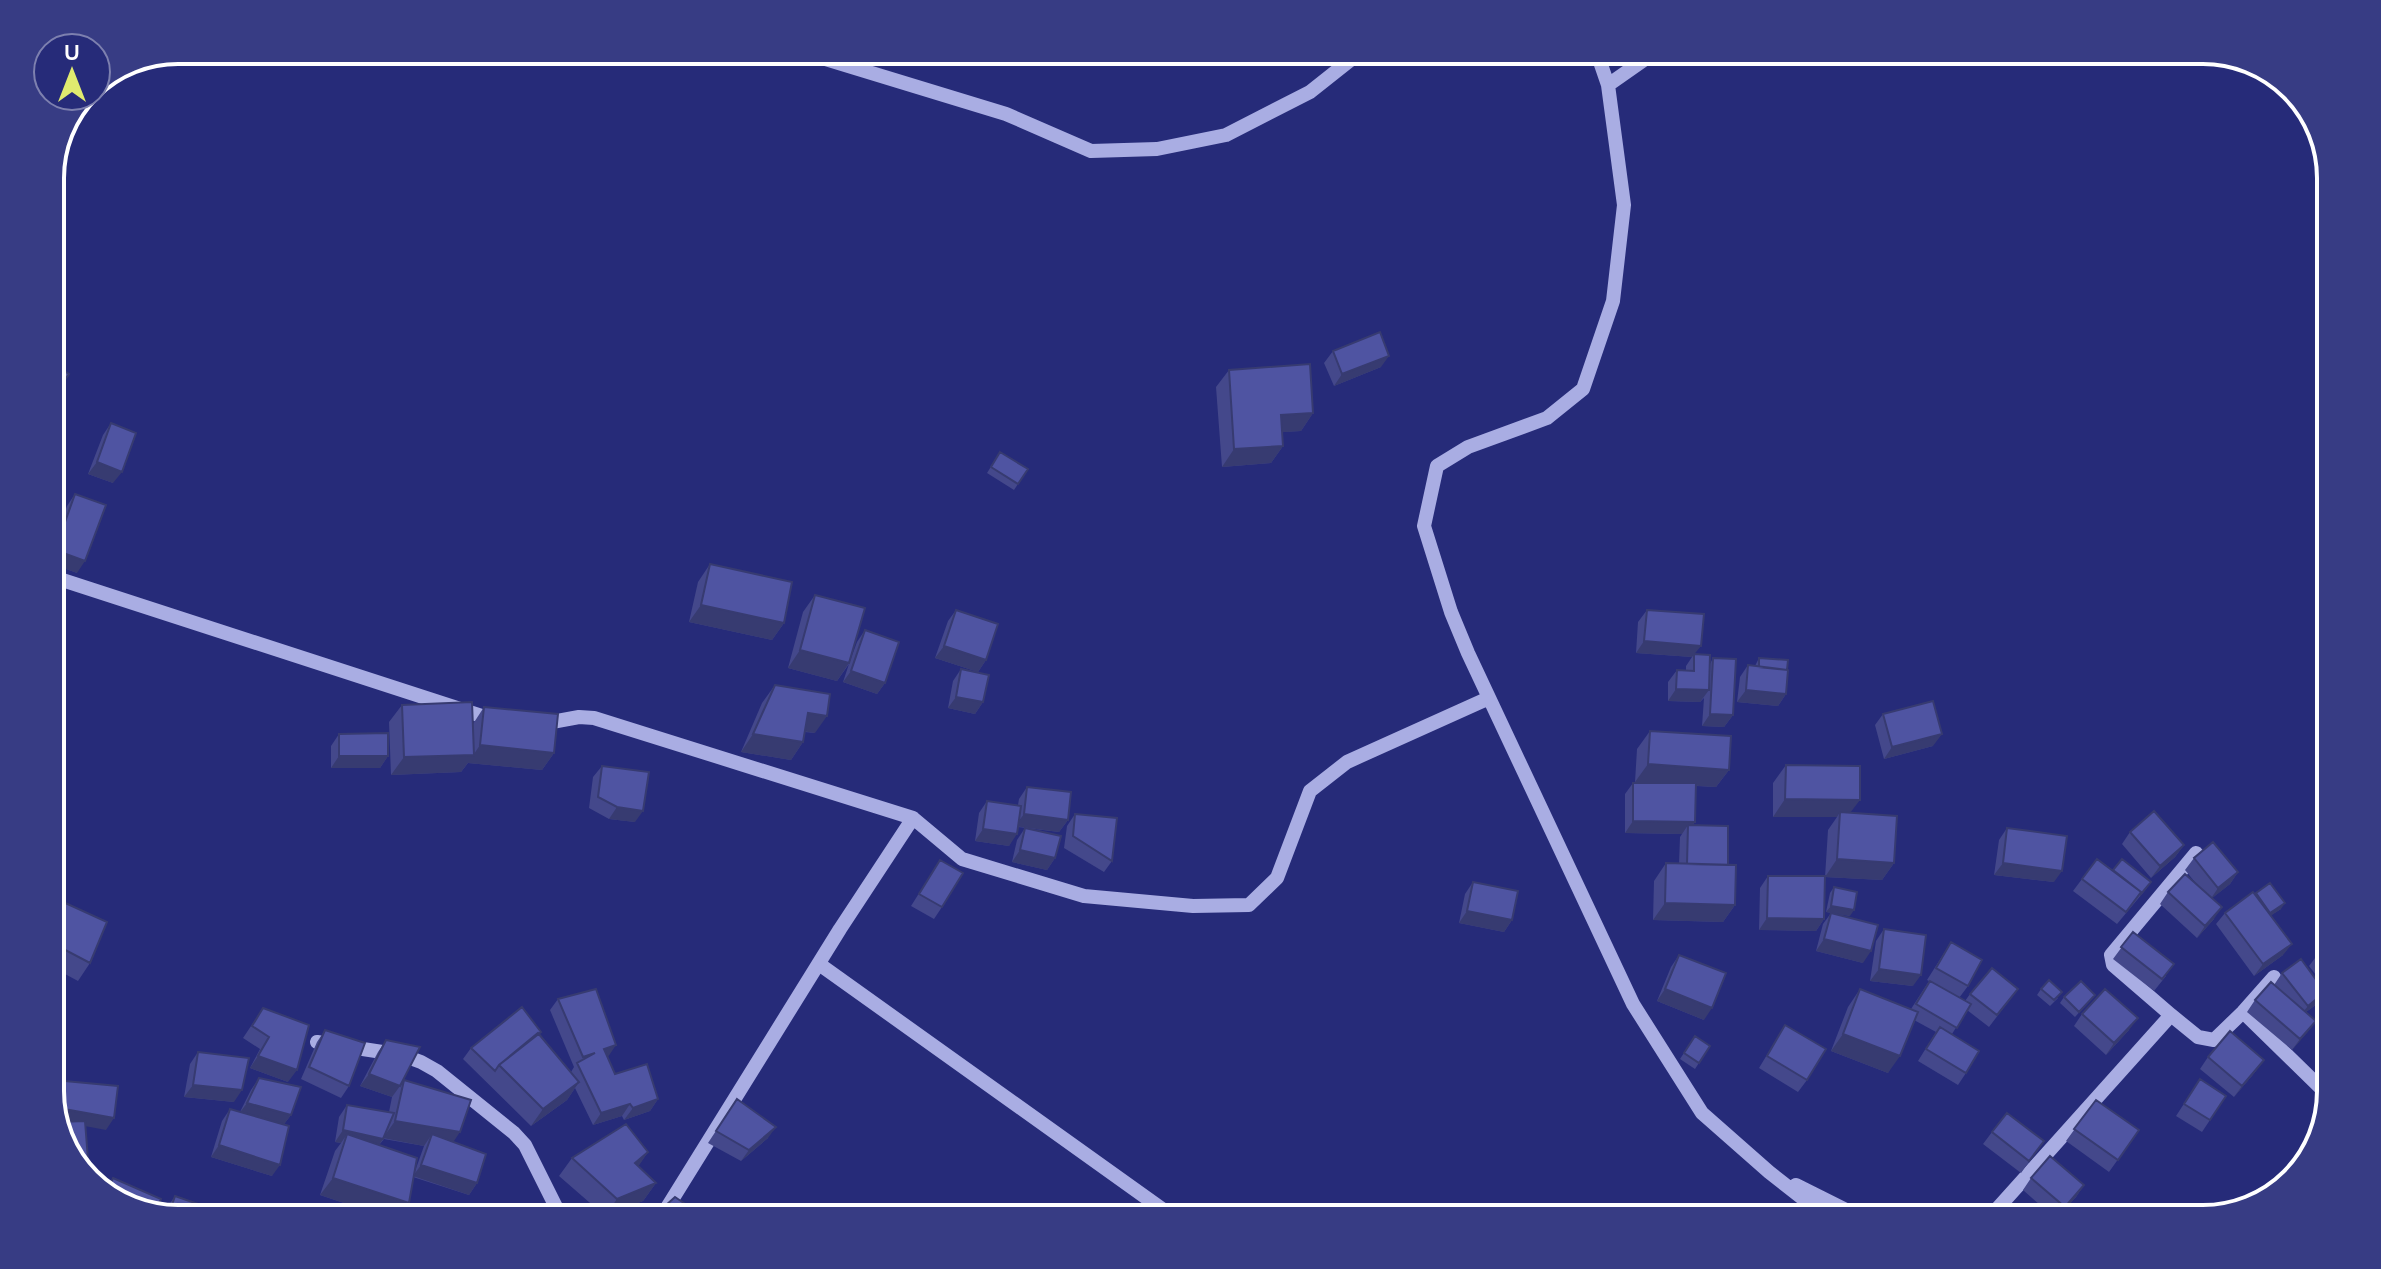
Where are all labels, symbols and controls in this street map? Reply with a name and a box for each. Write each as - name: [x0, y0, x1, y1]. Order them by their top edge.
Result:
- north arrow: [32, 32, 112, 112]
- text: U: [64, 39, 80, 66]

